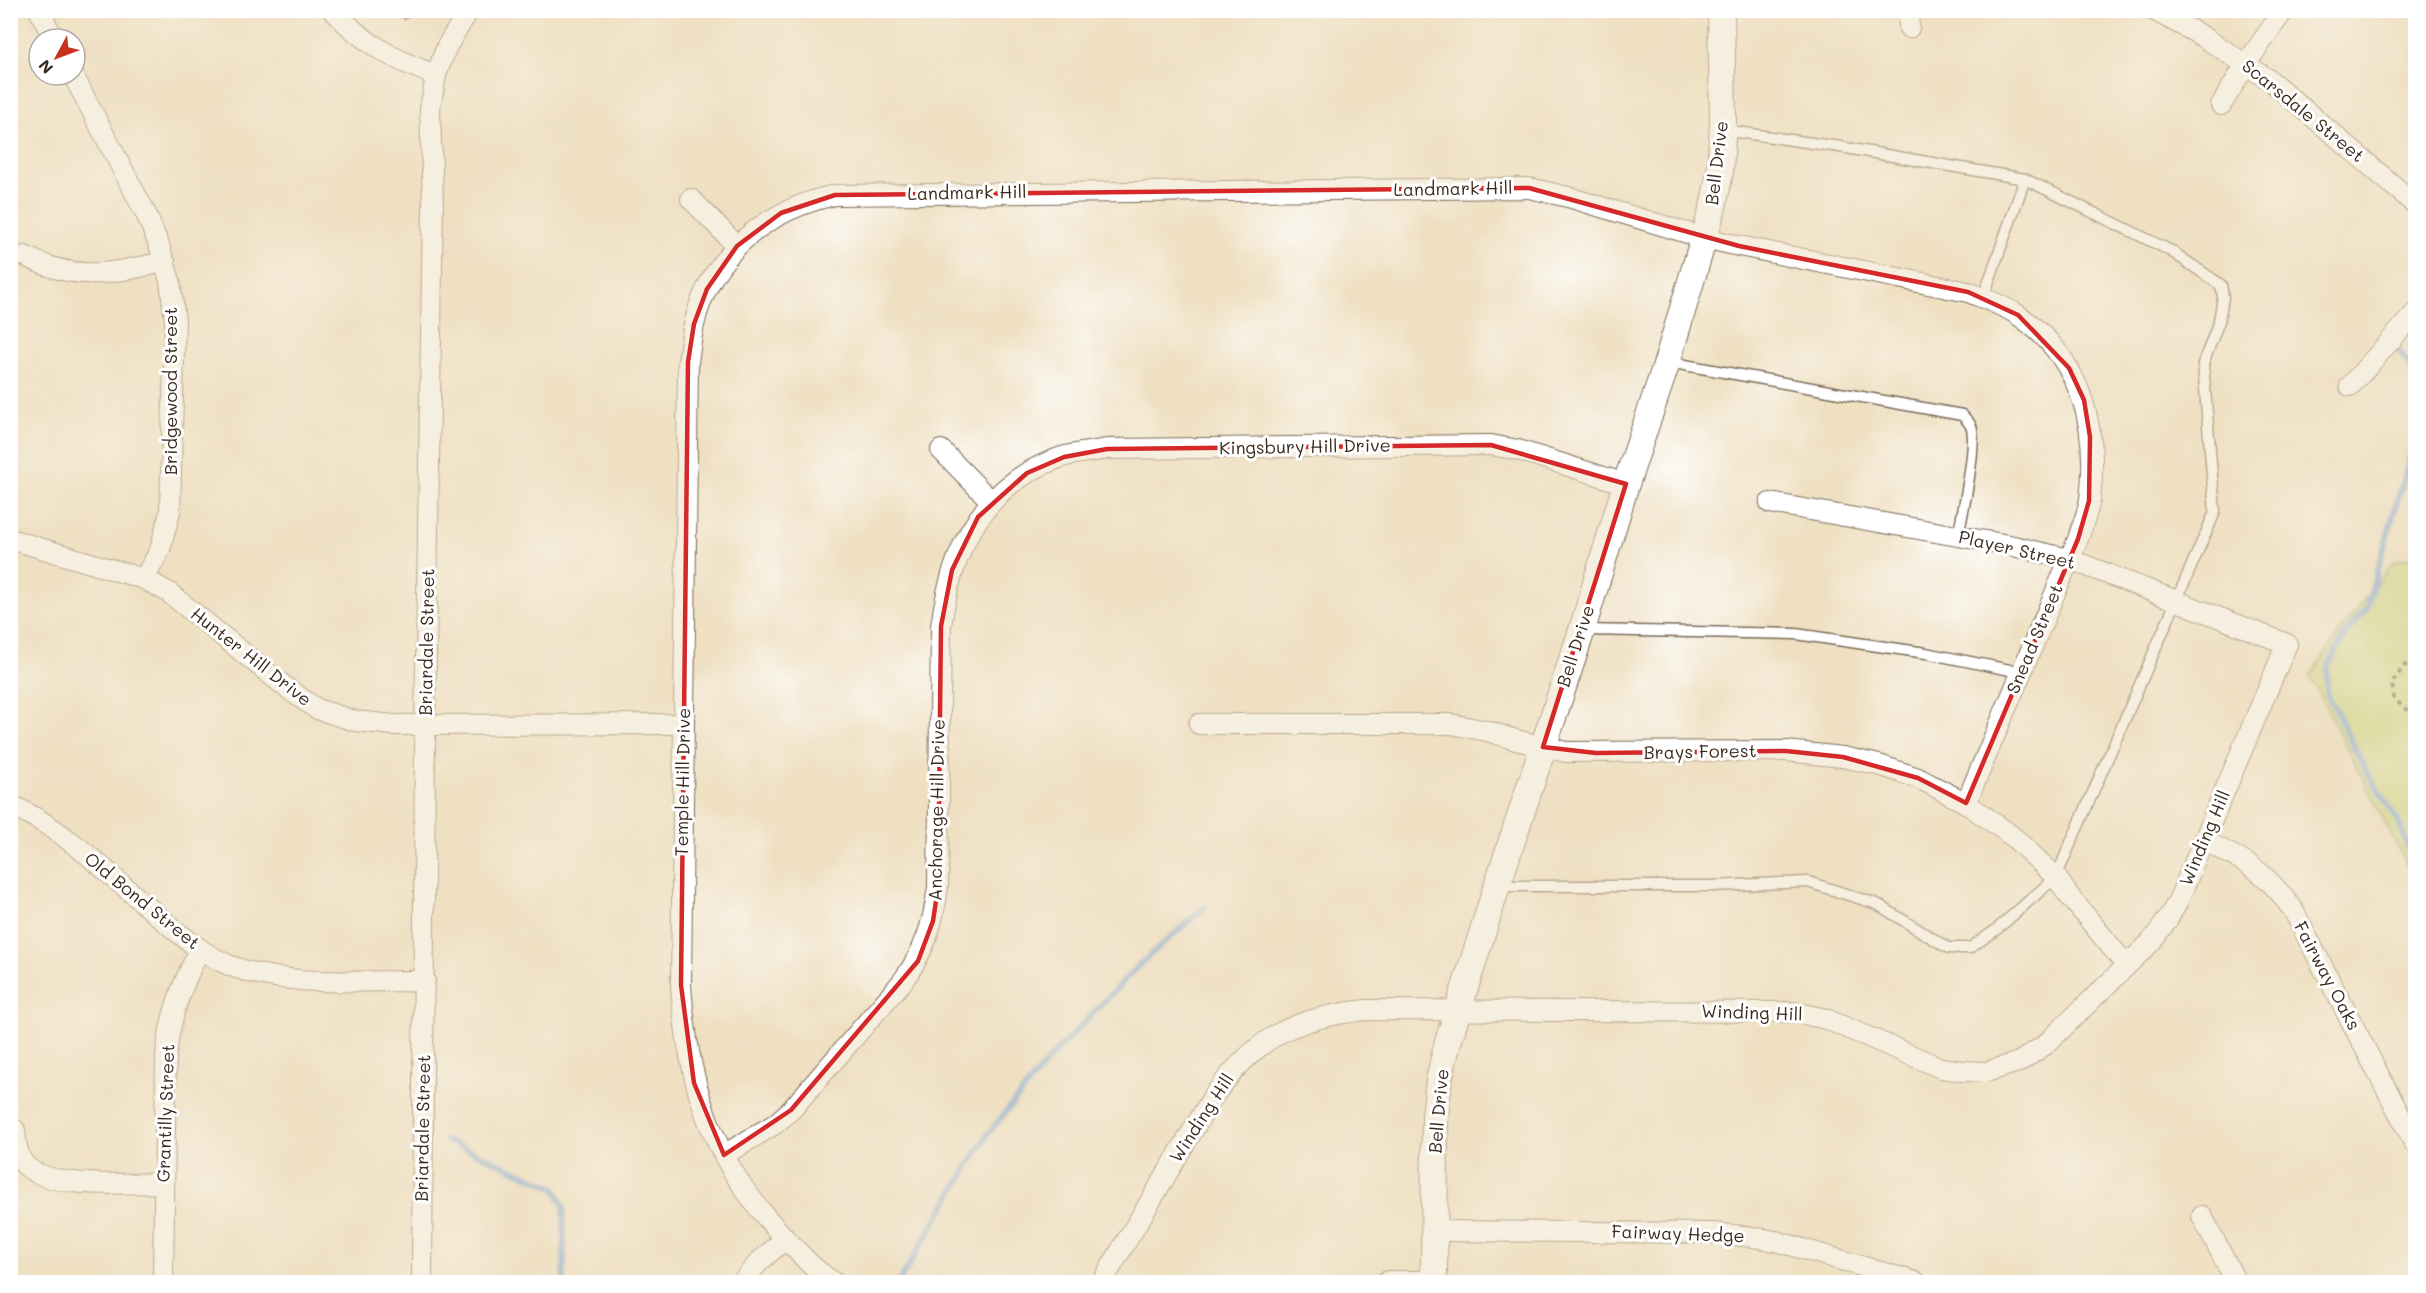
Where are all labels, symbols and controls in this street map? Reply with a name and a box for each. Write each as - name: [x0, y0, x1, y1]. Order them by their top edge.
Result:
- north arrow: [27, 27, 87, 87]
- street label: Scarsdale Street: [2237, 53, 2370, 167]
- text: N: [33, 56, 57, 79]
- street label: Bell Drive: [1699, 119, 1733, 206]
- street label: Landmark Hill: [1393, 175, 1513, 201]
- street label: Landmark Hill: [907, 179, 1027, 205]
- street label: Bridgewood Street: [158, 307, 182, 475]
- street label: Kingsbury Hill Drive: [1219, 433, 1391, 459]
- street label: Player Street: [1956, 524, 2078, 574]
- street label: Briardale Street: [413, 568, 439, 716]
- street label: Snead Street: [2000, 580, 2068, 697]
- street label: Hunter Hill Drive: [186, 601, 317, 711]
- street label: Bell Drive: [1551, 602, 1600, 690]
- street label: Temple Hill Drive: [669, 707, 695, 857]
- street label: Anchorage Hill Drive: [922, 719, 950, 901]
- street label: Brays Forest: [1643, 738, 1757, 764]
- street label: Winding Hill: [2173, 786, 2235, 889]
- street label: Old Bond Street: [80, 846, 205, 954]
- street label: Fairway Oaks: [2289, 917, 2367, 1034]
- street label: Winding Hill: [1701, 998, 1803, 1026]
- street label: Grantilly Street: [151, 1043, 179, 1183]
- street label: Briardale Street: [409, 1054, 435, 1202]
- street label: Winding Hill: [1163, 1068, 1239, 1167]
- street label: Bell Drive: [1422, 1068, 1454, 1154]
- street label: Fairway Hedge: [1611, 1219, 1745, 1247]

